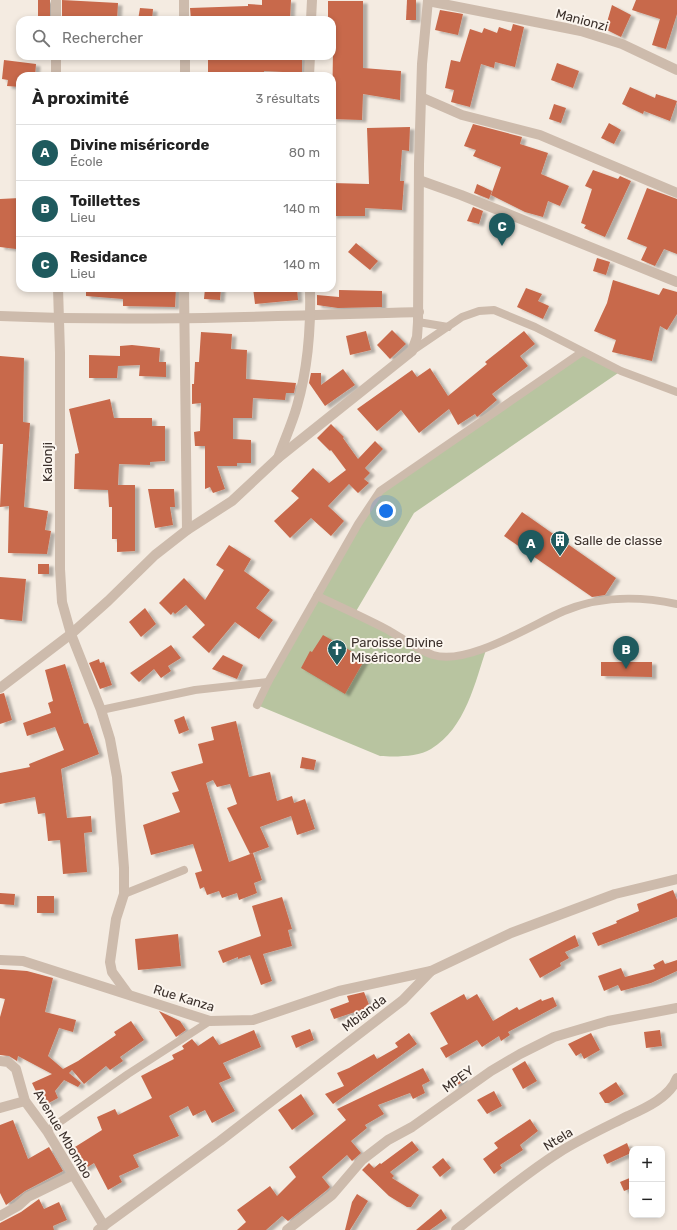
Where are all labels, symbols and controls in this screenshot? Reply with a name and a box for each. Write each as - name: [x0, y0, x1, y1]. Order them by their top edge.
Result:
- street label: Manionzi: [554, 6, 610, 34]
- search box: [16, 16, 336, 60]
- icon: search: [30, 27, 52, 49]
- text: Rechercher: [62, 29, 143, 47]
- text: À proximité: [32, 88, 129, 108]
- text: 3 résultats: [255, 91, 320, 106]
- text: Divine miséricorde: [70, 136, 209, 154]
- text: A: [40, 145, 50, 160]
- text: 80 m: [289, 145, 320, 160]
- text: École: [70, 154, 103, 169]
- text: Toillettes: [70, 192, 140, 210]
- text: B: [40, 201, 50, 216]
- text: 140 m: [283, 201, 320, 216]
- text: Lieu: [70, 210, 96, 225]
- pin: C: [489, 213, 515, 246]
- text: Residance: [70, 248, 147, 266]
- text: C: [40, 257, 50, 272]
- text: 140 m: [283, 257, 320, 272]
- text: Lieu: [70, 266, 96, 281]
- street label: Kalonji: [40, 442, 55, 482]
- your location: [376, 501, 396, 521]
- building icon: Salle de classe: [549, 529, 571, 557]
- pin: A: [518, 530, 544, 563]
- place label: Salle de classe: [574, 533, 662, 548]
- place label: Paroisse Divine Miséricorde: [351, 635, 443, 665]
- pin: B: [613, 636, 639, 669]
- church icon: Paroisse Divine Miséricorde: [326, 638, 348, 666]
- street label: Rue Kanza: [151, 982, 217, 1014]
- street label: Mbianda: [339, 992, 389, 1034]
- street label: MPEY: [439, 1062, 477, 1095]
- street label: Avenue Mbombo: [31, 1087, 95, 1181]
- street label: Ntela: [541, 1124, 575, 1154]
- map controls: [629, 1146, 665, 1218]
- button: +: [629, 1146, 665, 1182]
- button: −: [629, 1182, 665, 1218]

